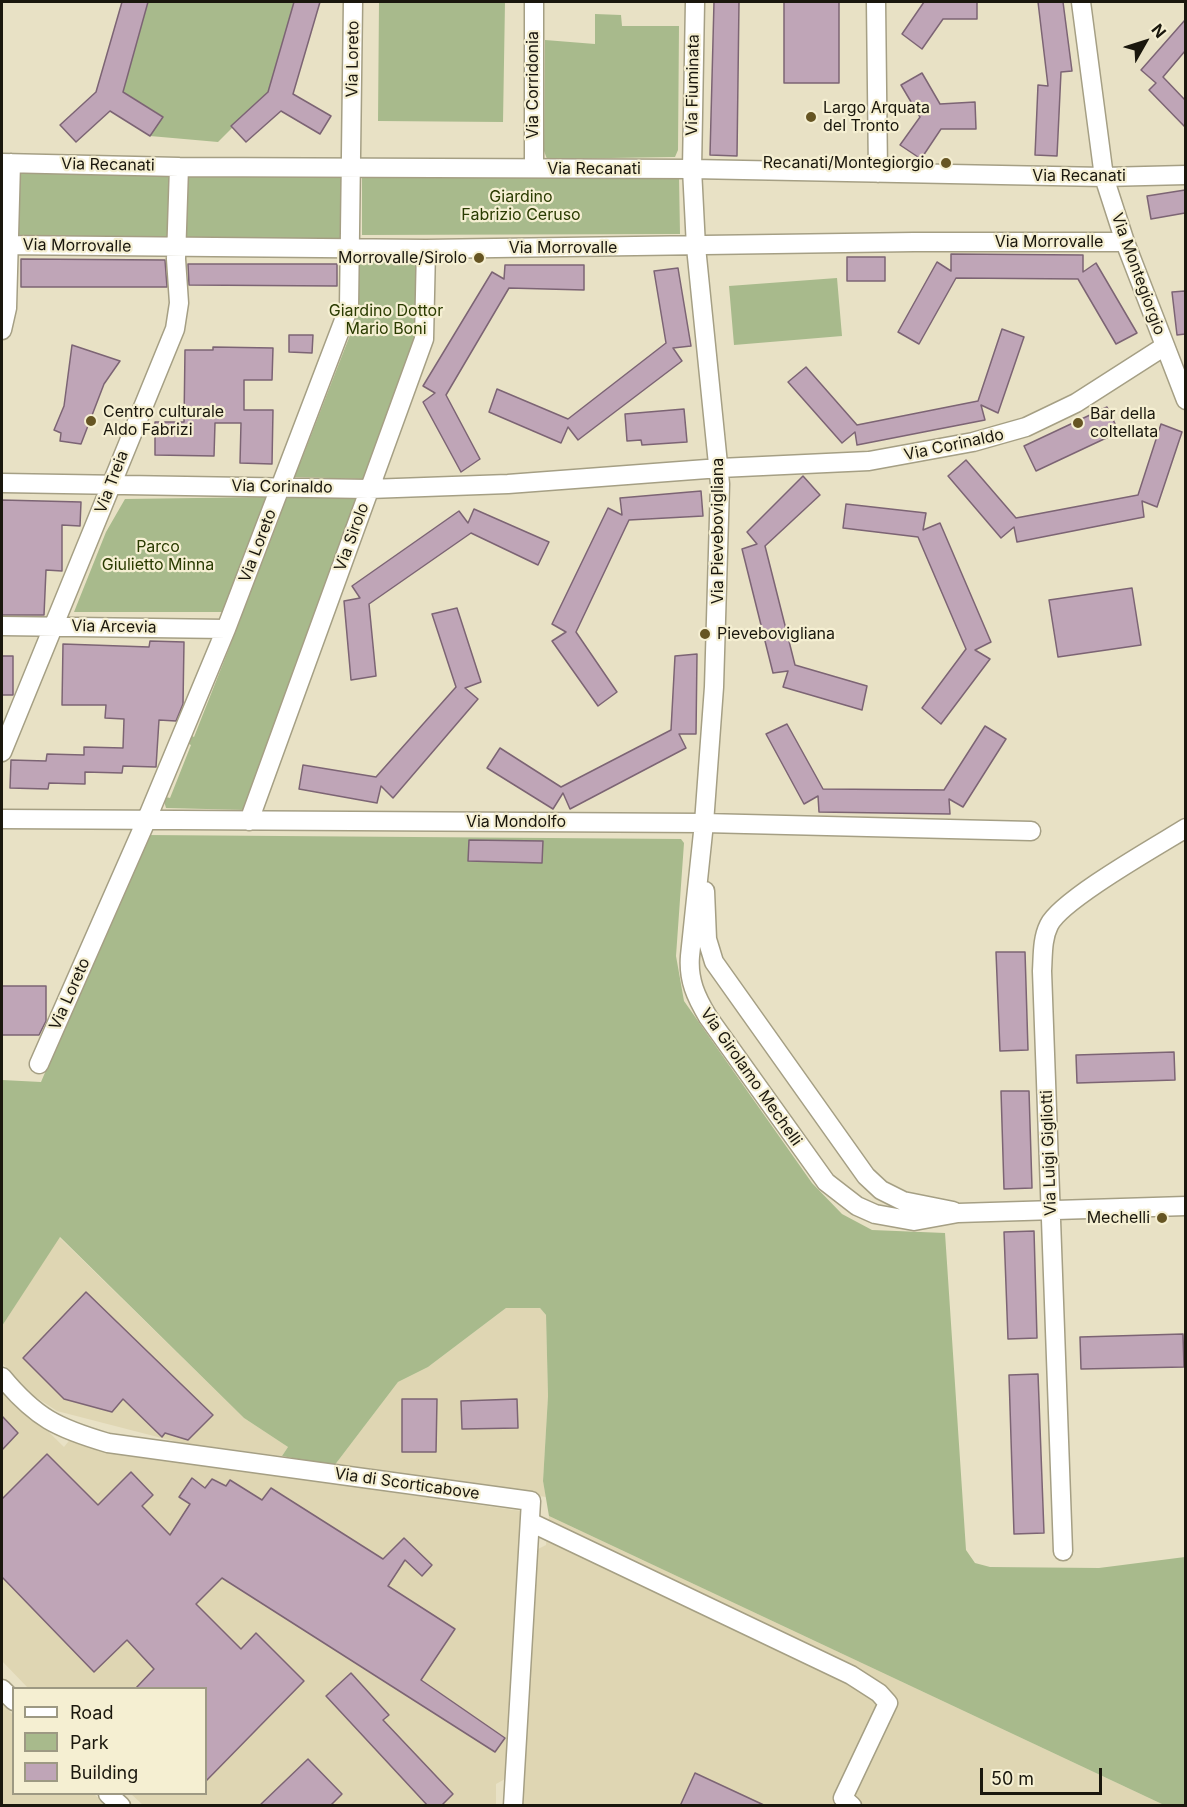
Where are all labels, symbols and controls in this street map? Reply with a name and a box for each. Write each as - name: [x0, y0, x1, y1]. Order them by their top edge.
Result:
- north arrow: [1115, 12, 1175, 72]
- street label: Via Loreto: [343, 20, 363, 98]
- text: N: [1147, 20, 1171, 42]
- street label: Via Corridonia: [523, 31, 543, 139]
- street label: Via Fiuminata: [683, 34, 703, 136]
- place label: Largo Arquata del Tronto: [823, 98, 930, 136]
- marker: Largo Arquata del Tronto: [804, 110, 818, 124]
- place label: Recanati/Montegiorgio: [763, 153, 934, 173]
- street label: Via Recanati: [61, 155, 155, 175]
- marker: Recanati/Montegiorgio: [939, 156, 953, 170]
- street label: Via Recanati: [547, 159, 641, 179]
- street label: Via Recanati: [1032, 166, 1126, 186]
- park label: Giardino Fabrizio Ceruso: [461, 187, 581, 225]
- street label: Via Montegiorgio: [1107, 210, 1169, 338]
- street label: Via Morrovalle: [995, 232, 1103, 252]
- street label: Via Morrovalle: [22, 235, 132, 257]
- street label: Via Morrovalle: [509, 238, 617, 258]
- place label: Morrovalle/Sirolo: [338, 248, 467, 268]
- marker: Morrovalle/Sirolo: [472, 251, 486, 265]
- park label: Giardino Dottor Mario Boni: [329, 301, 443, 339]
- place label: Centro culturale Aldo Fabrizi: [103, 402, 224, 440]
- place label: Bar della coltellata: [1090, 404, 1158, 442]
- marker: Centro culturale Aldo Fabrizi: [84, 414, 98, 428]
- marker: Bar della coltellata: [1071, 416, 1085, 430]
- street label: Via Corinaldo: [902, 425, 1006, 465]
- street label: Via Treia: [91, 448, 133, 516]
- street label: Via Pievebovigliana: [708, 458, 728, 604]
- street label: Via Corinaldo: [231, 477, 333, 497]
- street label: Via Sirolo: [331, 500, 373, 574]
- street label: Via Loreto: [235, 507, 281, 585]
- park label: Parco Giulietto Minna: [102, 537, 214, 575]
- street label: Via Arcevia: [71, 617, 157, 637]
- place label: Pievebovigliana: [717, 624, 835, 644]
- marker: Pievebovigliana: [698, 627, 712, 641]
- street label: Via Mondolfo: [466, 812, 566, 832]
- street label: Via Loreto: [46, 955, 94, 1033]
- street label: Via Girolamo Mechelli: [696, 1004, 806, 1150]
- street label: Via Luigi Gigliotti: [1037, 1090, 1061, 1216]
- place label: Mechelli: [1087, 1208, 1150, 1228]
- marker: Mechelli: [1155, 1211, 1169, 1225]
- street label: Via di Scorticabove: [333, 1464, 481, 1504]
- legend: [12, 1687, 207, 1795]
- text: Road: [70, 1702, 113, 1723]
- text: Park: [70, 1732, 109, 1753]
- scale bar: [983, 1756, 1104, 1794]
- text: Building: [70, 1762, 138, 1783]
- text: 50 m: [991, 1768, 1034, 1789]

